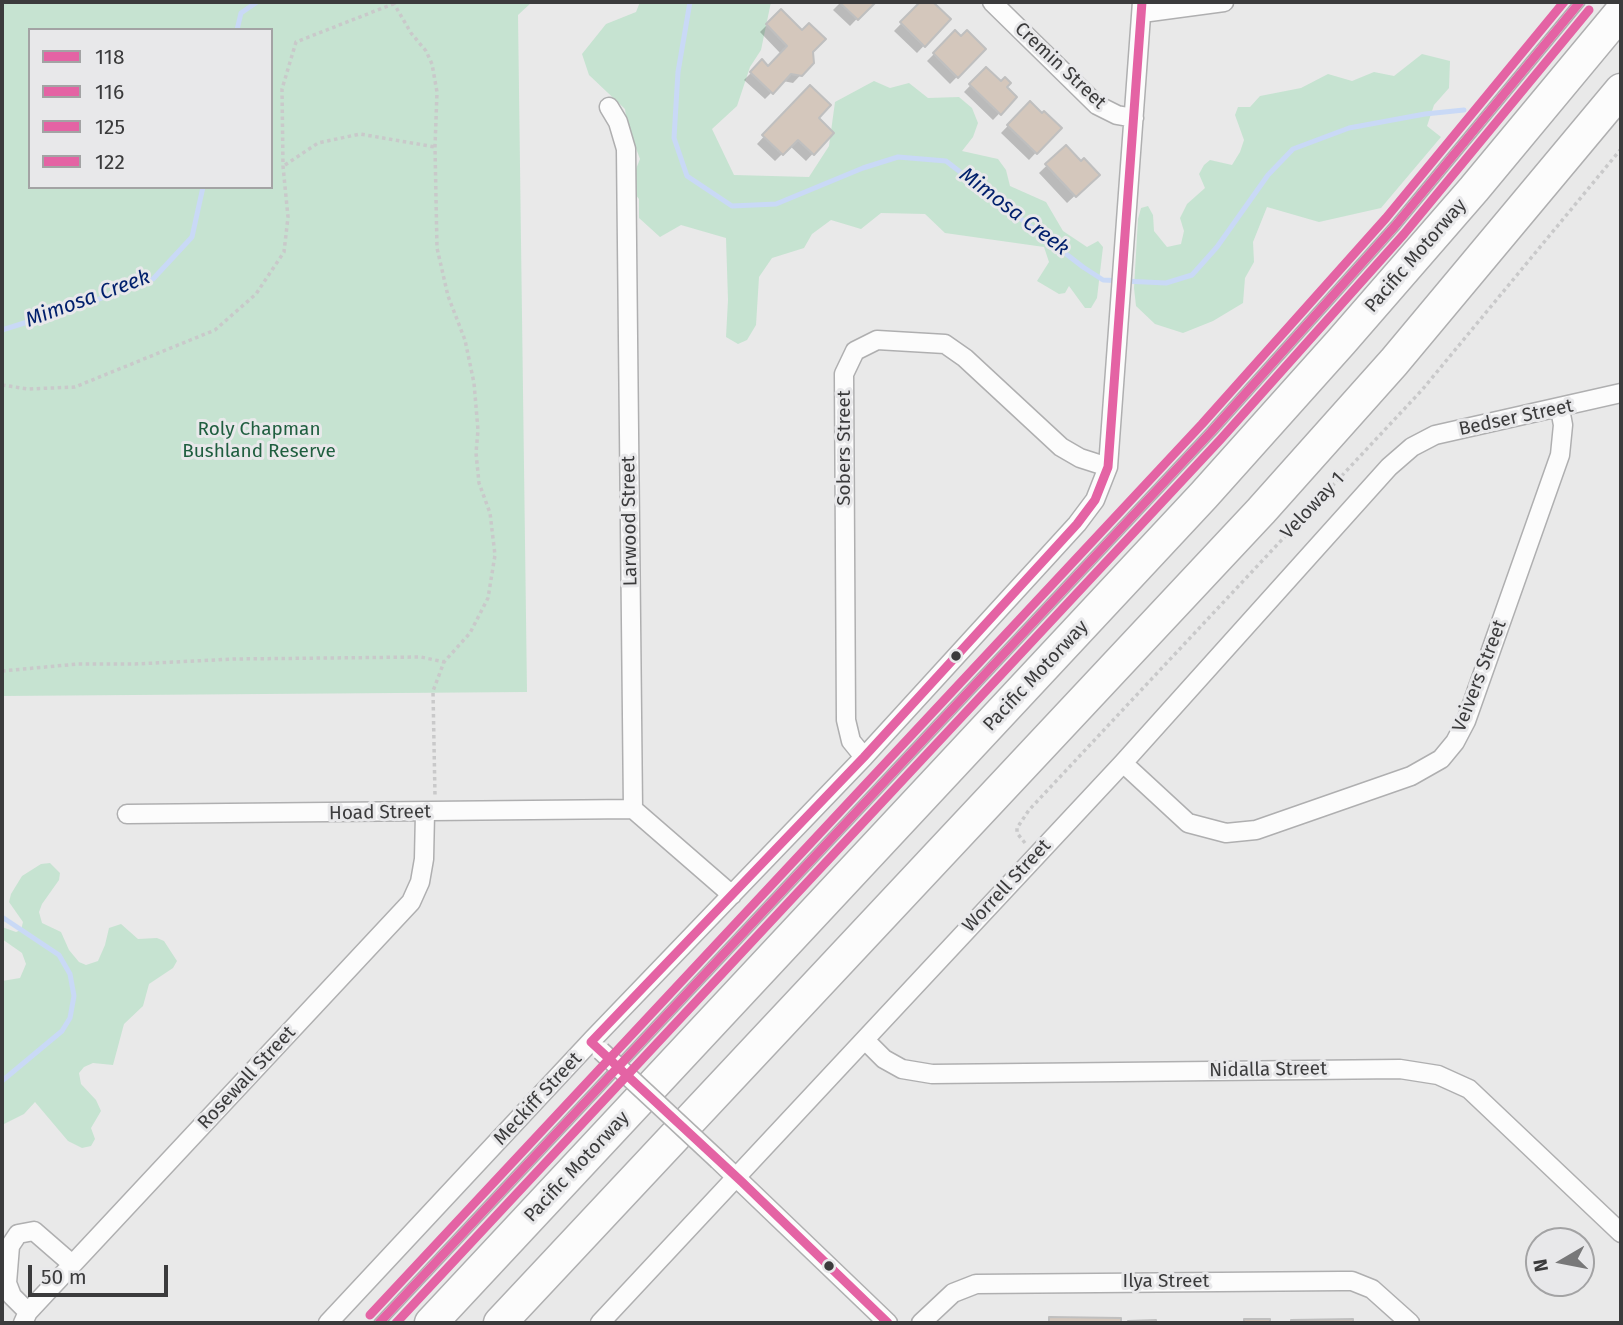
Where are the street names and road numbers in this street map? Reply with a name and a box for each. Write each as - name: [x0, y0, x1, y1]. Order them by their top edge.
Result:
- street label: Cremin Street: [1010, 18, 1110, 114]
- street label: Pacific Motorway: [1360, 194, 1472, 318]
- street label: Sobers Street: [834, 390, 856, 506]
- street label: Bedser Street: [1457, 395, 1575, 441]
- street label: Larwood Street: [617, 455, 643, 587]
- street label: Veloway 1: [1276, 468, 1350, 544]
- street label: Pacific Motorway: [979, 616, 1093, 736]
- street label: Veivers Street: [1448, 617, 1512, 735]
- street label: Hoad Street: [329, 801, 431, 825]
- street label: Worrell Street: [958, 835, 1056, 937]
- street label: Rosewall Street: [193, 1022, 301, 1134]
- street label: Meckiff Street: [489, 1048, 587, 1150]
- street label: Nidalla Street: [1209, 1058, 1327, 1082]
- street label: Pacific Motorway: [520, 1107, 634, 1227]
- street label: Ilya Street: [1123, 1271, 1209, 1293]

